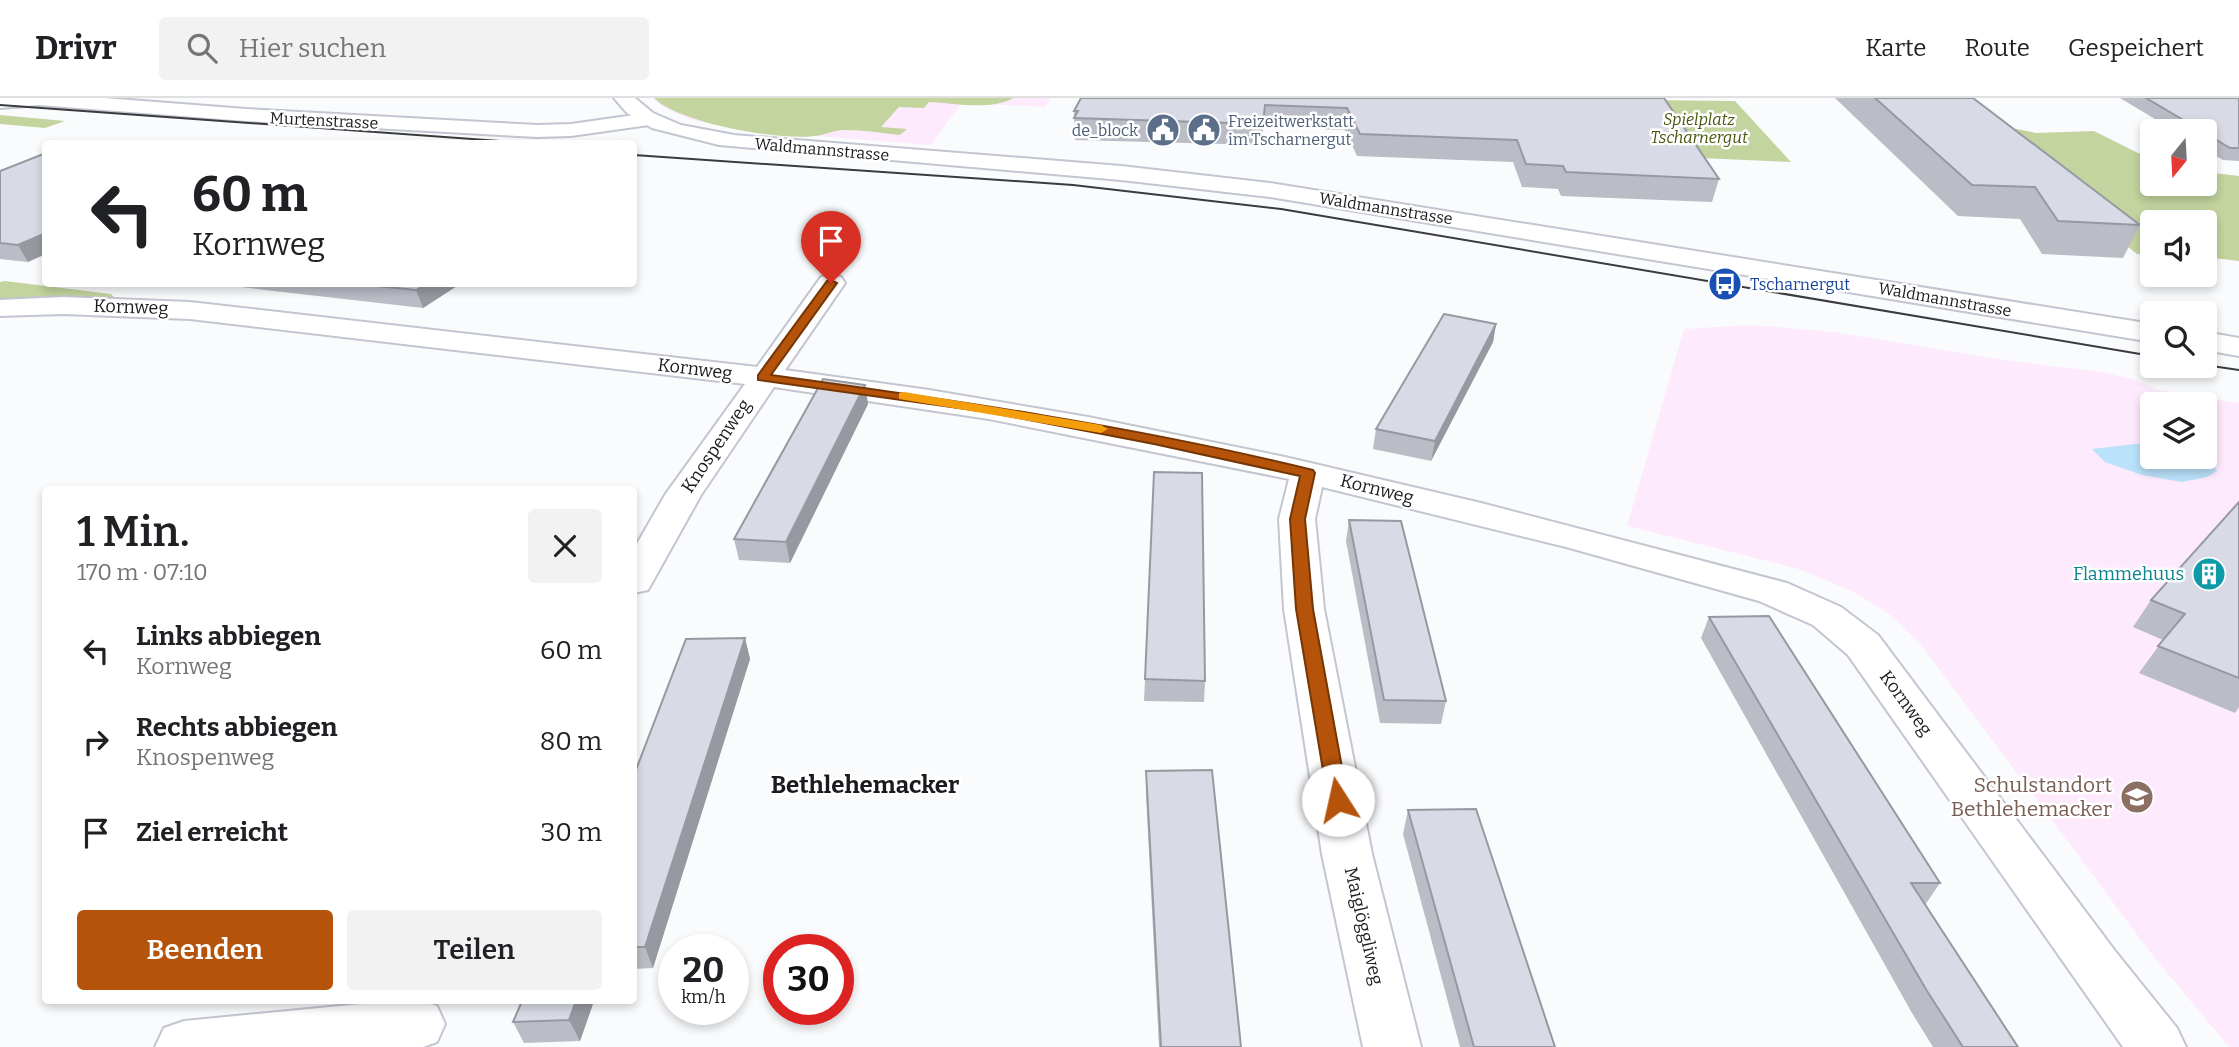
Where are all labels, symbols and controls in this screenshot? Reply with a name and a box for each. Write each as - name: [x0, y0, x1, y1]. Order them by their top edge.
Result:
- search box: [159, 17, 649, 80]
- text: Drivr: [35, 28, 117, 68]
- icon: search: [183, 29, 221, 67]
- text: Hier suchen: [239, 33, 386, 64]
- text: Karte: [1865, 34, 1927, 62]
- text: Route: [1965, 34, 2030, 62]
- text: Gespeichert: [2068, 34, 2204, 62]
- street label: Murtenstrasse: [269, 108, 379, 133]
- park label: Spielplatz Tscharnergut: [1650, 110, 1748, 147]
- public building icon: de_block: [1144, 111, 1182, 149]
- public building icon: Freizeitwerkstatt im Tscharnergut: [1185, 111, 1223, 149]
- place label: Freizeitwerkstatt im Tscharnergut: [1228, 112, 1354, 149]
- north arrow: [2140, 119, 2217, 196]
- map controls: [2140, 119, 2217, 469]
- place label: de_block: [1072, 121, 1138, 140]
- street label: Waldmannstrasse: [754, 134, 890, 165]
- text: 60 m: [192, 165, 308, 224]
- icon: left: [77, 168, 168, 259]
- street label: Waldmannstrasse: [1318, 189, 1454, 228]
- button: sound: [2140, 210, 2217, 287]
- pin: [801, 211, 861, 283]
- icon: arrive: [812, 222, 850, 260]
- text: Kornweg: [192, 225, 325, 263]
- bus stop icon: Tscharnergut: [1706, 265, 1744, 303]
- place label: Tscharnergut: [1750, 275, 1850, 294]
- street label: Waldmannstrasse: [1877, 278, 2013, 321]
- street label: Kornweg: [93, 295, 169, 319]
- button: search: [2140, 301, 2217, 378]
- street label: Kornweg: [656, 354, 734, 384]
- button: layers: [2140, 392, 2217, 469]
- street label: Knospenweg: [677, 395, 755, 497]
- street label: Kornweg: [1338, 469, 1416, 509]
- text: 1 Min.: [77, 507, 189, 557]
- button: close: [528, 509, 602, 583]
- building icon: Flammehuus: [2190, 555, 2228, 593]
- text: 170 m · 07:10: [77, 558, 208, 586]
- place label: Flammehuus: [2073, 563, 2184, 585]
- text: Links abbiegen: [136, 621, 321, 652]
- icon: left: [77, 632, 115, 670]
- text: 60 m: [540, 635, 602, 666]
- text: Kornweg: [136, 652, 232, 680]
- street label: Kornweg: [1875, 666, 1937, 740]
- text: Rechts abbiegen: [136, 712, 338, 743]
- icon: right: [77, 723, 115, 761]
- text: 80 m: [540, 726, 602, 757]
- text: Knospenweg: [136, 743, 274, 771]
- position arrow: [1301, 763, 1375, 837]
- district label: Bethlehemacker: [771, 771, 959, 799]
- place label: Schulstandort Bethlehemacker: [1951, 772, 2112, 822]
- school or university icon: Schulstandort Bethlehemacker: [2118, 778, 2156, 816]
- icon: arrive: [77, 814, 115, 852]
- text: Ziel erreicht: [136, 817, 288, 848]
- text: 30 m: [541, 817, 602, 848]
- street label: Maiglöggliweg: [1340, 865, 1388, 987]
- button: Beenden: [77, 910, 333, 990]
- button: Teilen: [347, 910, 602, 990]
- speed limit sign: 30: [763, 934, 854, 1025]
- text: 20: [683, 949, 724, 991]
- text: km/h: [681, 986, 726, 1008]

